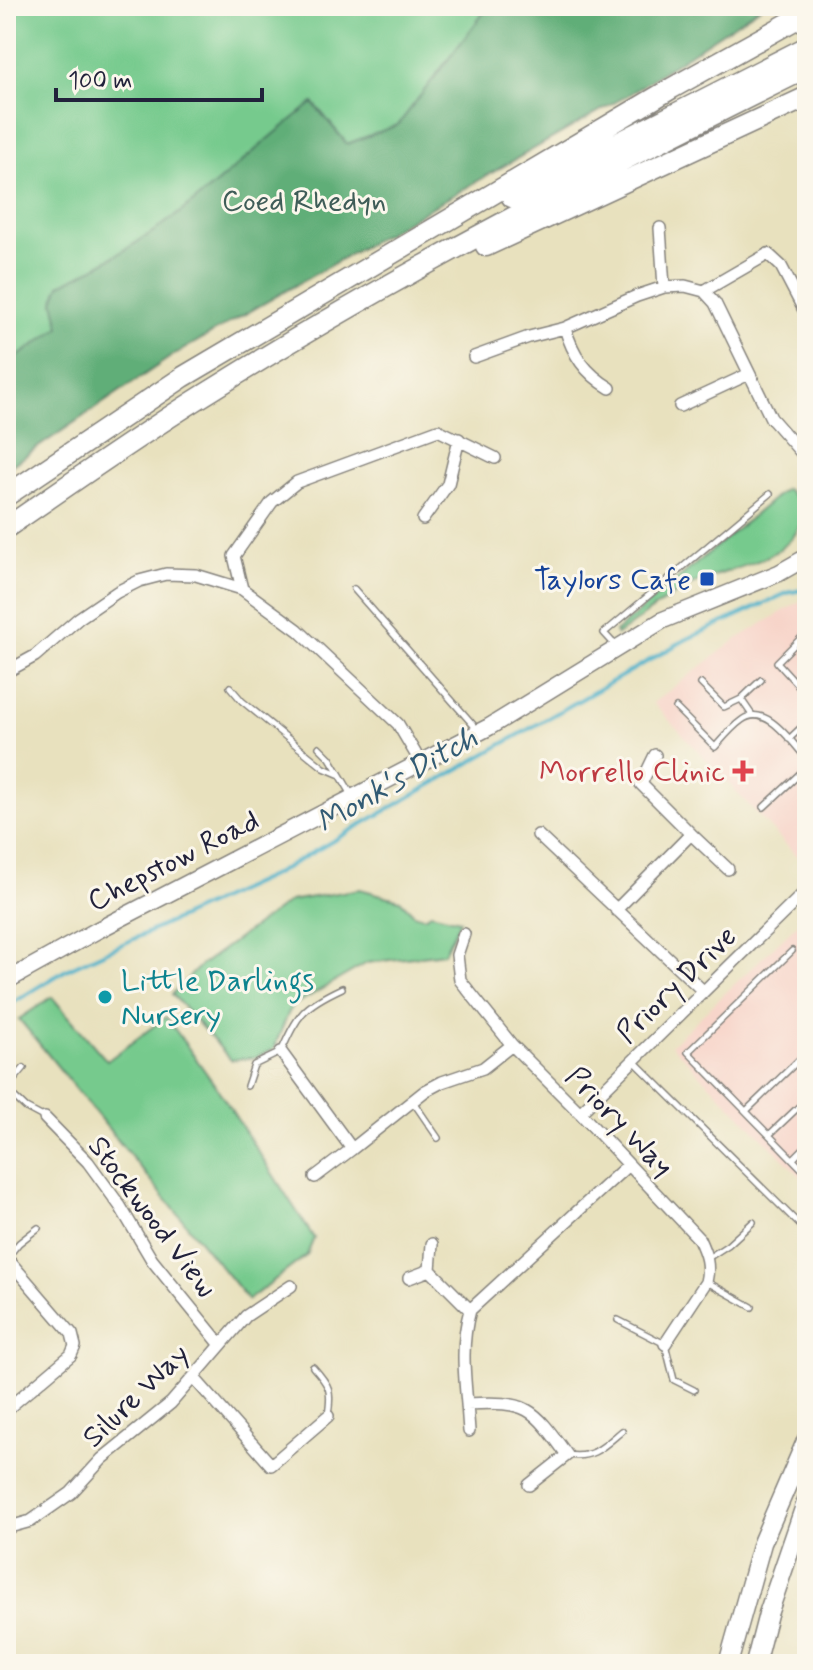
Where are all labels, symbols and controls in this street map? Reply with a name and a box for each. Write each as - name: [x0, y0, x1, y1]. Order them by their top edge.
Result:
- scale bar: [56, 52, 262, 102]
- text: 100 m: [68, 66, 132, 97]
- park label: Coed Rhedyn: [222, 182, 386, 221]
- place label: Taylors Cafe: [534, 561, 691, 600]
- marker: Taylors Cafe: [698, 570, 716, 588]
- water label: Monk's Ditch: [309, 718, 485, 844]
- place label: Morrello Clinic: [539, 753, 725, 792]
- marker: Morrello Clinic: [732, 760, 754, 782]
- street label: Chepstow Road: [81, 801, 266, 921]
- street label: Priory Drive: [608, 918, 746, 1052]
- place label: Little Darlings Nursery: [121, 962, 314, 1035]
- marker: Little Darlings Nursery: [96, 988, 114, 1006]
- street label: Priory Way: [556, 1058, 681, 1186]
- street label: Stockwood View: [78, 1128, 225, 1305]
- street label: Silure Way: [74, 1335, 198, 1457]

